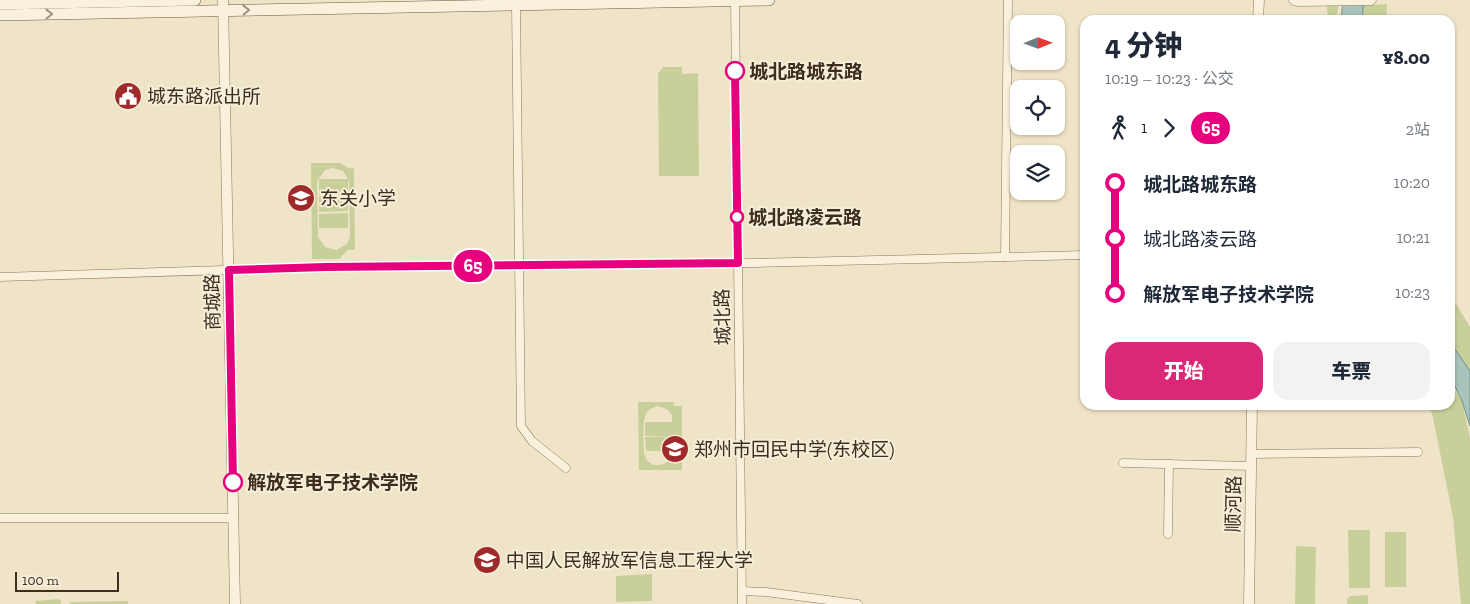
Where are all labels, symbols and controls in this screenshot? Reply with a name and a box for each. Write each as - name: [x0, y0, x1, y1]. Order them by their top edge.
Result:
- one-way arrow: [242, 5, 250, 16]
- one-way arrow: [45, 9, 53, 20]
- north arrow: [1010, 15, 1065, 70]
- map controls: [1010, 15, 1065, 200]
- text: 4 分钟: [1105, 29, 1182, 62]
- text: ¥8.00: [1382, 46, 1430, 69]
- place label: 城北路城东路: [749, 60, 863, 83]
- marker: 城北路城东路: [725, 61, 745, 81]
- text: 10:19 – 10:23 · 公交: [1105, 69, 1234, 88]
- button: locate: [1010, 80, 1065, 135]
- public building icon: 城东路派出所: [113, 81, 143, 111]
- place label: 城东路派出所: [147, 85, 261, 108]
- icon: walk: [1105, 114, 1133, 142]
- icon: forward: [1155, 114, 1183, 142]
- text: 65: [1201, 117, 1220, 139]
- text: 1: [1141, 118, 1147, 137]
- text: 2站: [1406, 120, 1430, 139]
- button: layers: [1010, 145, 1065, 200]
- text: 城北路城东路: [1143, 173, 1257, 196]
- text: 10:20: [1394, 173, 1430, 192]
- school or university icon: 东关小学: [286, 183, 316, 213]
- place label: 东关小学: [320, 187, 396, 210]
- place label: 城北路凌云路: [748, 206, 862, 229]
- marker: 城北路凌云路: [730, 210, 744, 224]
- text: 城北路凌云路: [1143, 228, 1257, 251]
- text: 10:21: [1397, 228, 1430, 247]
- line badge: 65: [450, 250, 496, 282]
- text: 65: [463, 255, 483, 277]
- street label: 商城路: [201, 273, 224, 331]
- text: 解放军电子技术学院: [1143, 283, 1314, 306]
- text: 10:23: [1395, 283, 1430, 302]
- street label: 城北路: [711, 288, 734, 346]
- button: 开始: [1105, 342, 1263, 400]
- button: 车票: [1273, 342, 1430, 400]
- school or university icon: 郑州市回民中学(东校区): [660, 434, 690, 464]
- place label: 郑州市回民中学(东校区): [694, 438, 894, 461]
- place label: 解放军电子技术学院: [247, 471, 418, 494]
- marker: 解放军电子技术学院: [223, 472, 243, 492]
- street label: 顺河路: [1222, 475, 1245, 533]
- school or university icon: 中国人民解放军信息工程大学: [472, 545, 502, 575]
- place label: 中国人民解放军信息工程大学: [506, 549, 753, 572]
- scale bar: [15, 569, 119, 592]
- text: 100 m: [22, 572, 59, 589]

